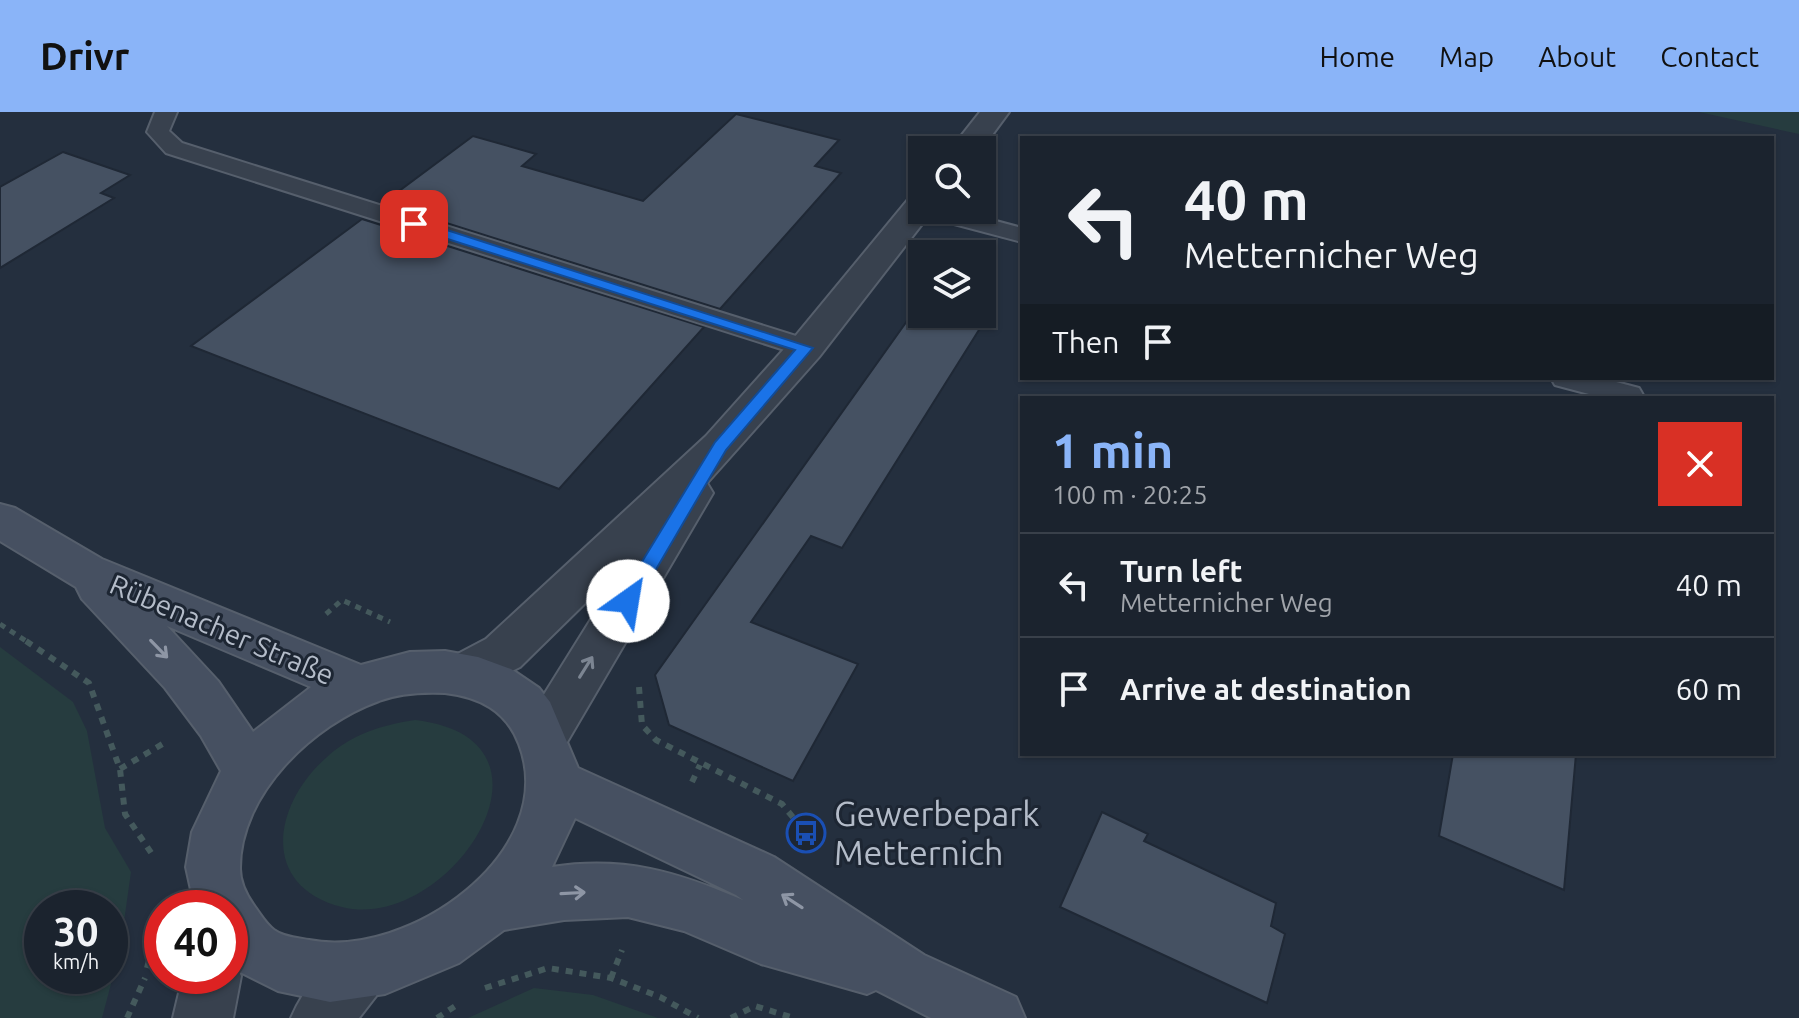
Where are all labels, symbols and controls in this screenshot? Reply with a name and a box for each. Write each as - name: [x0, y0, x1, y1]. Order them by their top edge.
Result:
- text: Drivr: [40, 35, 129, 77]
- text: Home: [1320, 41, 1395, 72]
- text: Map: [1439, 41, 1494, 72]
- text: About: [1538, 41, 1616, 72]
- text: Contact: [1660, 41, 1759, 72]
- map controls: [908, 136, 996, 328]
- button: search: [908, 136, 996, 224]
- icon: left: [1052, 168, 1156, 272]
- text: 40 m: [1184, 168, 1309, 231]
- pin: [380, 190, 448, 258]
- icon: arrive: [392, 202, 436, 246]
- text: Metternicher Weg: [1184, 234, 1479, 275]
- button: layers: [908, 240, 996, 328]
- icon: arrive: [1136, 320, 1180, 364]
- text: Then: [1052, 325, 1120, 359]
- button: close: [1658, 422, 1742, 506]
- text: 1 min: [1052, 423, 1173, 477]
- text: 100 m · 20:25: [1052, 480, 1208, 509]
- text: Turn left: [1120, 554, 1242, 588]
- position arrow: [586, 559, 670, 643]
- icon: left: [1052, 563, 1096, 607]
- street label: Rübenacher Straße: [105, 568, 339, 690]
- text: 40 m: [1675, 568, 1742, 602]
- text: Metternicher Weg: [1120, 588, 1333, 617]
- one-way arrow: [149, 639, 168, 659]
- one-way arrow: [578, 656, 594, 679]
- icon: arrive: [1052, 667, 1096, 711]
- text: Arrive at destination: [1120, 672, 1412, 706]
- text: 60 m: [1675, 672, 1742, 706]
- place label: Gewerbepark Metternich: [834, 794, 1039, 871]
- bus stop icon: Gewerbepark Metternich: [785, 812, 827, 854]
- one-way arrow: [559, 885, 586, 900]
- speed limit sign: 40: [144, 890, 248, 994]
- one-way arrow: [781, 893, 804, 909]
- text: 30: [53, 909, 99, 954]
- text: km/h: [53, 950, 99, 973]

